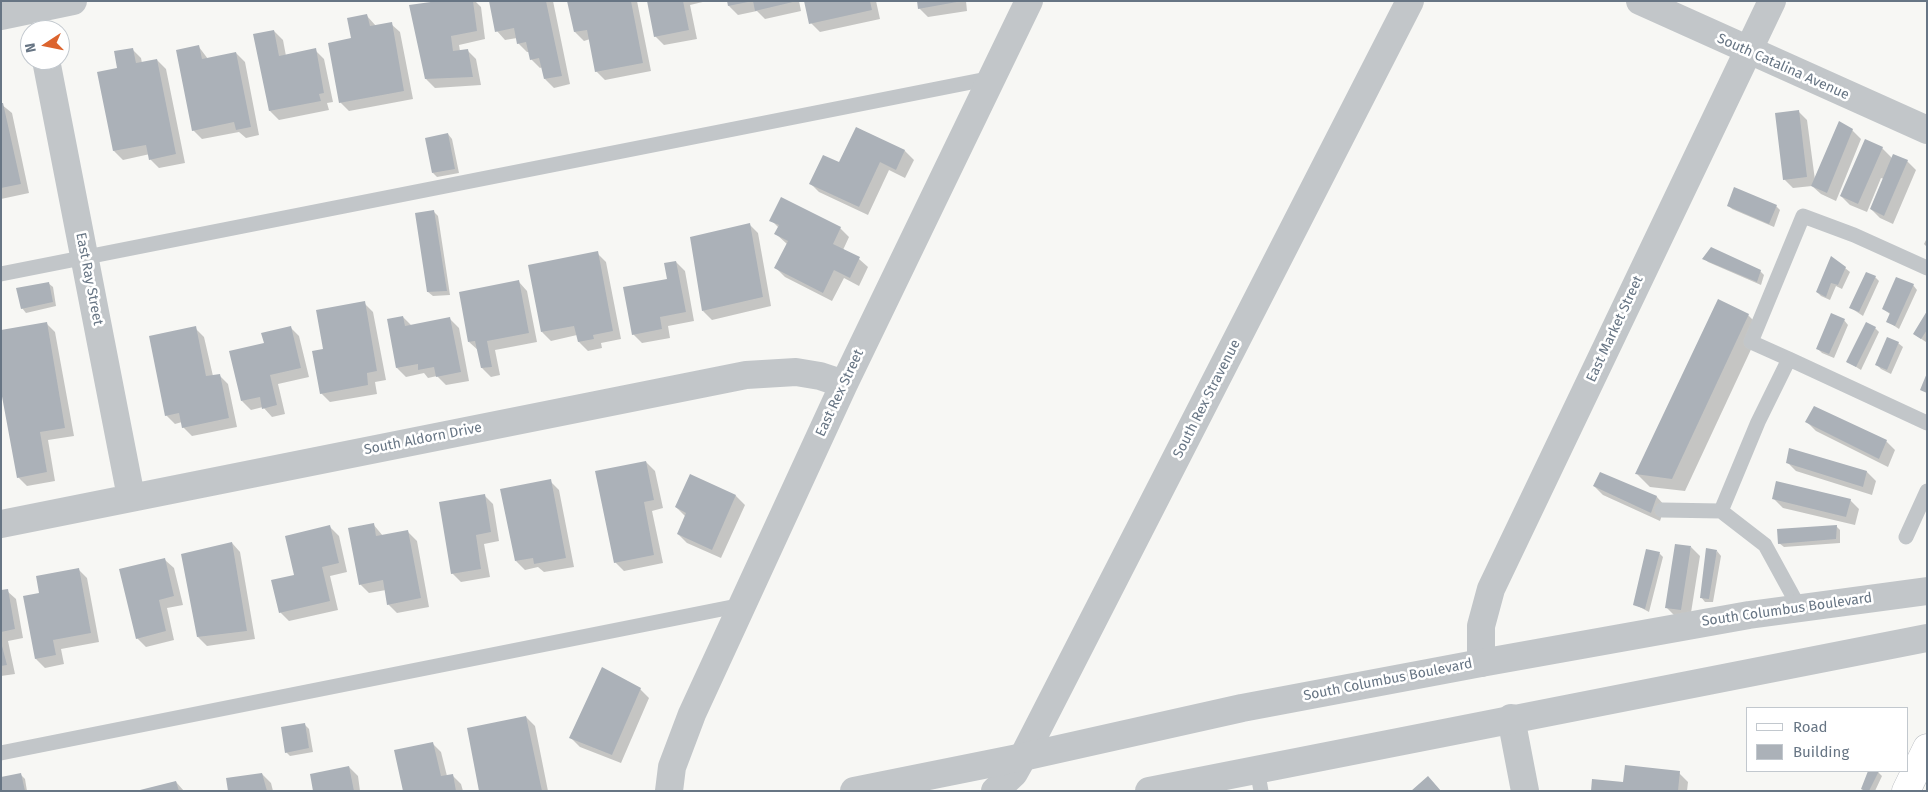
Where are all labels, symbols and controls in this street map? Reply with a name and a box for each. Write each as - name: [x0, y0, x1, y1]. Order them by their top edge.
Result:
- north arrow: [20, 20, 70, 70]
- street label: South Catalina Avenue: [1714, 30, 1852, 104]
- text: N: [22, 42, 40, 54]
- street label: East Ray Street: [72, 231, 106, 327]
- street label: East Market Street: [1583, 273, 1647, 385]
- street label: South Rex Stravenue: [1170, 337, 1244, 461]
- street label: East Rex Street: [812, 347, 868, 439]
- street label: South Aldorn Drive: [363, 419, 483, 459]
- street label: South Columbus Boulevard: [1701, 590, 1873, 630]
- street label: South Columbus Boulevard: [1302, 655, 1474, 705]
- legend: [1746, 707, 1908, 772]
- text: Road: [1793, 718, 1828, 736]
- text: Building: [1793, 743, 1849, 761]

